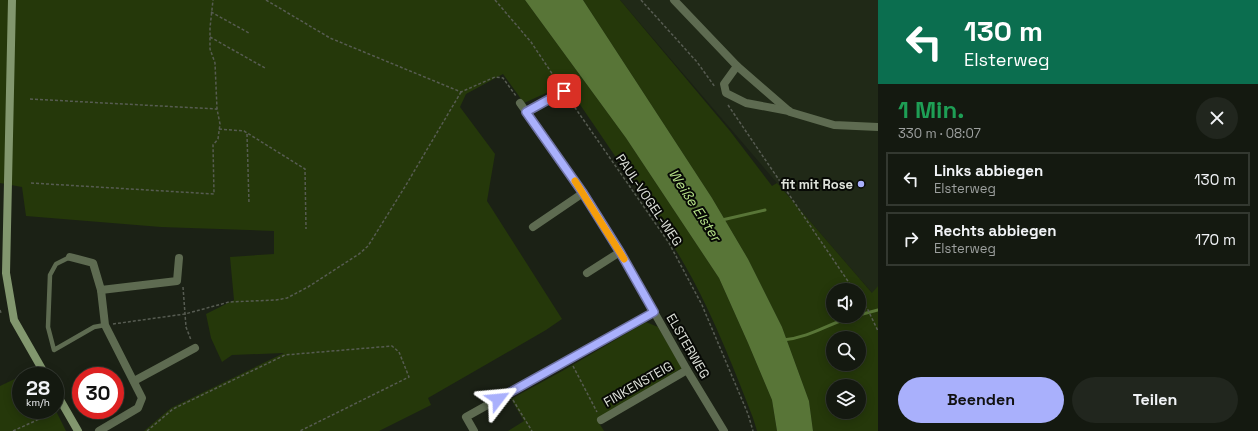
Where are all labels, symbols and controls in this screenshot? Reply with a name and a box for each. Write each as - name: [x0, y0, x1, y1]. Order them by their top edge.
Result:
- text: 130 m: [964, 13, 1043, 49]
- icon: left: [898, 16, 950, 68]
- text: Elsterweg: [964, 48, 1050, 71]
- pin: [547, 74, 581, 108]
- icon: arrive: [553, 80, 575, 102]
- text: 1 Min.: [898, 94, 964, 125]
- button: close: [1196, 97, 1238, 139]
- text: 330 m · 08:07: [898, 125, 981, 142]
- street label: PAUL-VOGEL-WEG: [612, 151, 686, 249]
- text: Links abbiegen: [934, 161, 1043, 180]
- water label: Weiße Elster: [665, 165, 726, 246]
- icon: left: [900, 168, 922, 190]
- text: 130 m: [1194, 170, 1236, 189]
- place label: fit mit Rose: [781, 176, 853, 193]
- marker: fit mit Rose: [856, 179, 866, 189]
- text: Elsterweg: [934, 180, 996, 197]
- text: Rechts abbiegen: [934, 221, 1056, 240]
- icon: right: [900, 228, 922, 250]
- text: 170 m: [1195, 230, 1236, 249]
- text: Elsterweg: [934, 240, 996, 257]
- map controls: [826, 283, 866, 419]
- button: sound: [826, 283, 866, 323]
- street label: ELSTERWEG: [663, 310, 713, 382]
- button: search: [826, 331, 866, 371]
- street label: FINKENSTEIG: [600, 357, 676, 411]
- speed limit sign: 30: [72, 367, 124, 419]
- text: 28: [26, 375, 50, 401]
- button: Beenden: [898, 377, 1064, 423]
- button: Teilen: [1072, 377, 1238, 423]
- position arrow: [477, 378, 519, 420]
- button: layers: [826, 379, 866, 419]
- text: km/h: [26, 396, 50, 409]

